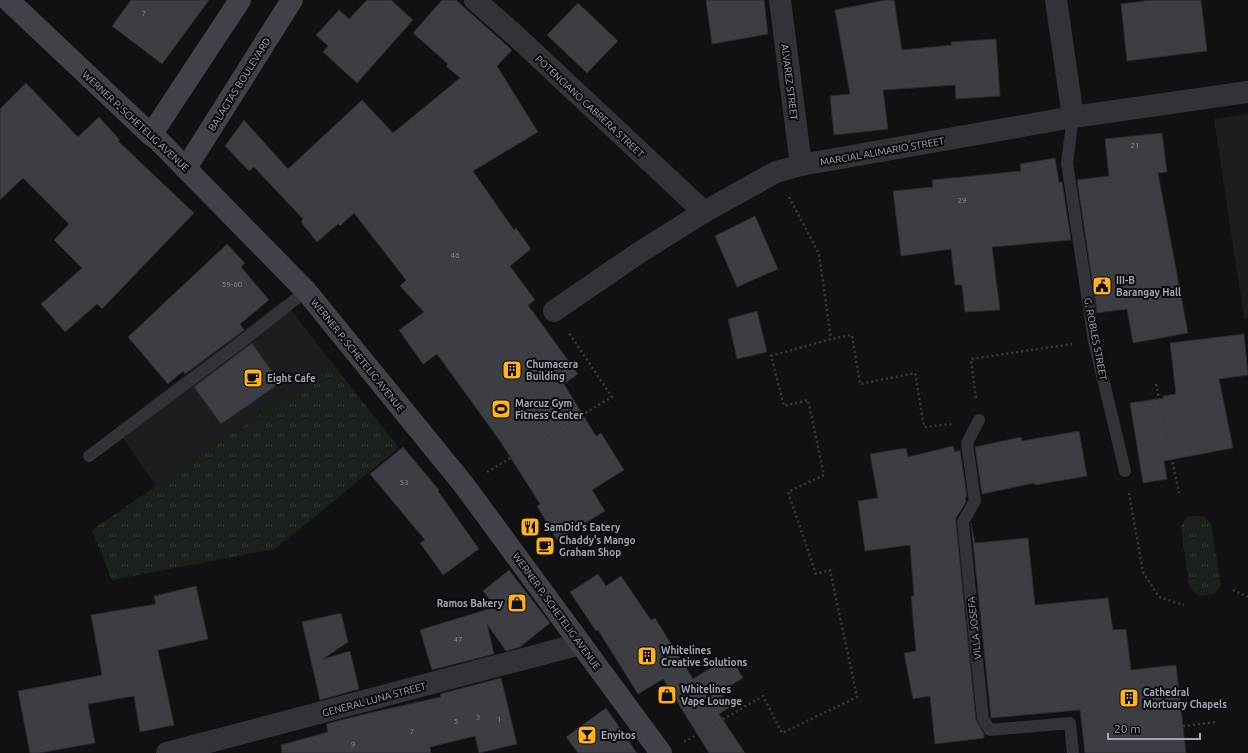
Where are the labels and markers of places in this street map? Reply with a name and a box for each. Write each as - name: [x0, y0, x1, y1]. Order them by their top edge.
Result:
- public building icon: III-B Barangay Hall: [1091, 275, 1113, 297]
- place label: III-B Barangay Hall: [1116, 275, 1181, 298]
- building icon: Chumacera Building: [501, 359, 523, 381]
- place label: Chumacera Building: [526, 359, 578, 382]
- cafe icon: Eight Cafe: [242, 367, 264, 389]
- place label: Eight Cafe: [267, 373, 316, 384]
- sports icon: Marcuz Gym Fitness Center: [490, 398, 512, 420]
- place label: Marcuz Gym Fitness Center: [515, 398, 584, 421]
- restaurant icon: SamDid's Eatery: [519, 516, 541, 538]
- place label: SamDid's Eatery: [544, 522, 621, 533]
- cafe icon: Chaddy's Mango Graham Shop: [534, 535, 556, 557]
- place label: Chaddy's Mango Graham Shop: [559, 535, 636, 558]
- shop icon: Ramos Bakery: [506, 592, 528, 614]
- place label: Ramos Bakery: [437, 598, 504, 609]
- building icon: Whitelines Creative Solutions: [636, 645, 658, 667]
- place label: Whitelines Creative Solutions: [661, 645, 747, 668]
- shop icon: Whitelines Vape Lounge: [656, 684, 678, 706]
- place label: Whitelines Vape Lounge: [681, 684, 742, 707]
- building icon: Cathedral Mortuary Chapels: [1118, 687, 1140, 709]
- place label: Cathedral Mortuary Chapels: [1143, 687, 1227, 710]
- bar icon: Enyitos: [576, 724, 598, 746]
- place label: Enyitos: [601, 730, 636, 741]

